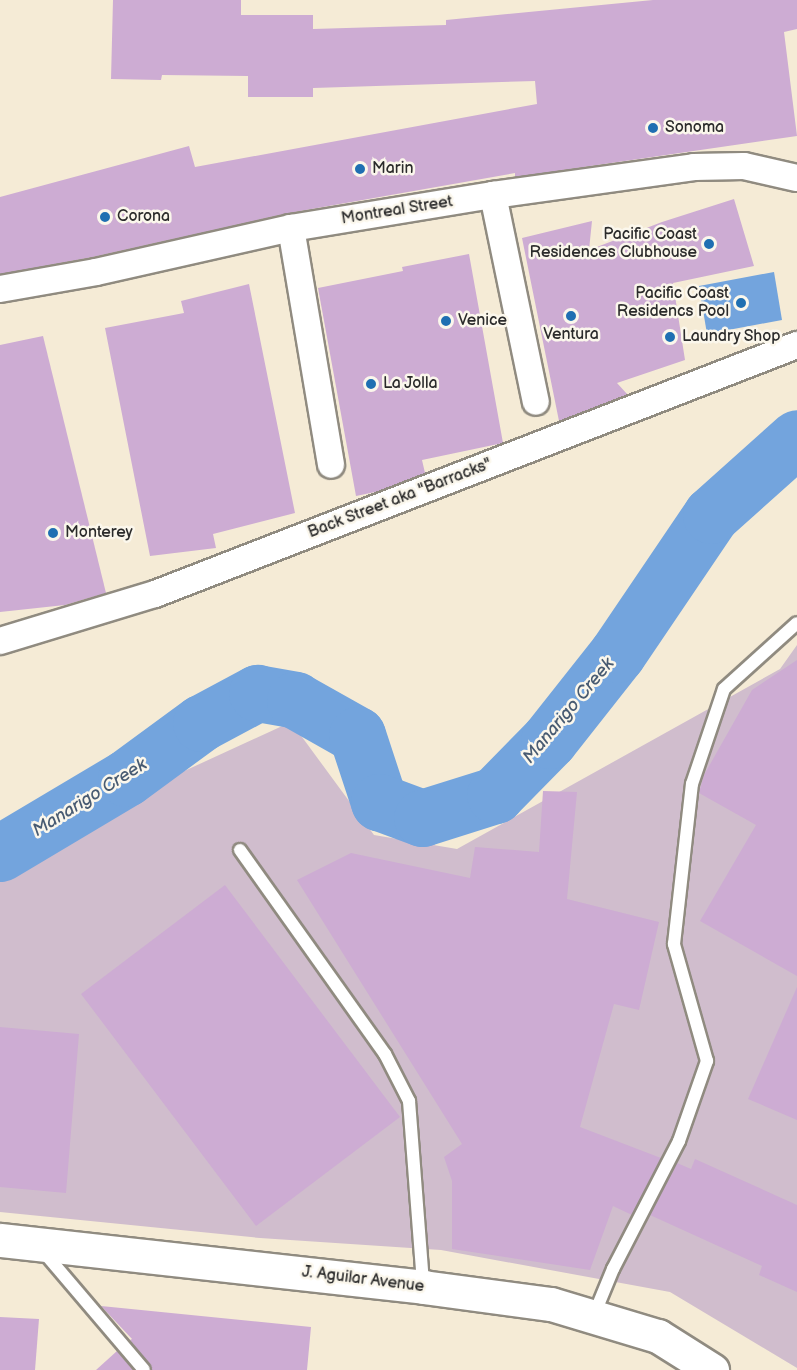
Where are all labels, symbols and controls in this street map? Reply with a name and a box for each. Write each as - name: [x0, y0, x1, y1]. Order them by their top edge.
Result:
- place label: Sonoma: [665, 118, 724, 138]
- marker: Sonoma: [646, 121, 660, 135]
- place label: Marin: [372, 159, 413, 179]
- marker: Marin: [353, 162, 367, 176]
- street label: Montreal Street: [340, 193, 454, 229]
- place label: Corona: [117, 207, 170, 227]
- marker: Corona: [98, 210, 112, 224]
- place label: Pacific Coast Residences Clubhouse: [530, 225, 697, 263]
- marker: Pacific Coast Residences Clubhouse: [702, 237, 716, 251]
- place label: Pacific Coast Residencs Pool: [617, 284, 729, 322]
- marker: Pacific Coast Residencs Pool: [734, 296, 748, 310]
- marker: Ventura: [564, 309, 578, 323]
- place label: Venice: [458, 311, 507, 331]
- marker: Venice: [439, 314, 453, 328]
- place label: Ventura: [543, 325, 599, 345]
- place label: Laundry Shop: [682, 327, 782, 347]
- marker: Laundry Shop: [663, 330, 677, 344]
- place label: La Jolla: [383, 374, 438, 394]
- marker: La Jolla: [364, 377, 378, 391]
- street label: Back Street aka "Barracks": [305, 455, 495, 543]
- place label: Monterey: [65, 523, 133, 543]
- marker: Monterey: [46, 526, 60, 540]
- water label: Manarigo Creek: [519, 654, 619, 768]
- water label: Manarigo Creek: [29, 754, 151, 842]
- street label: J. Aguilar Avenue: [301, 1263, 425, 1297]

